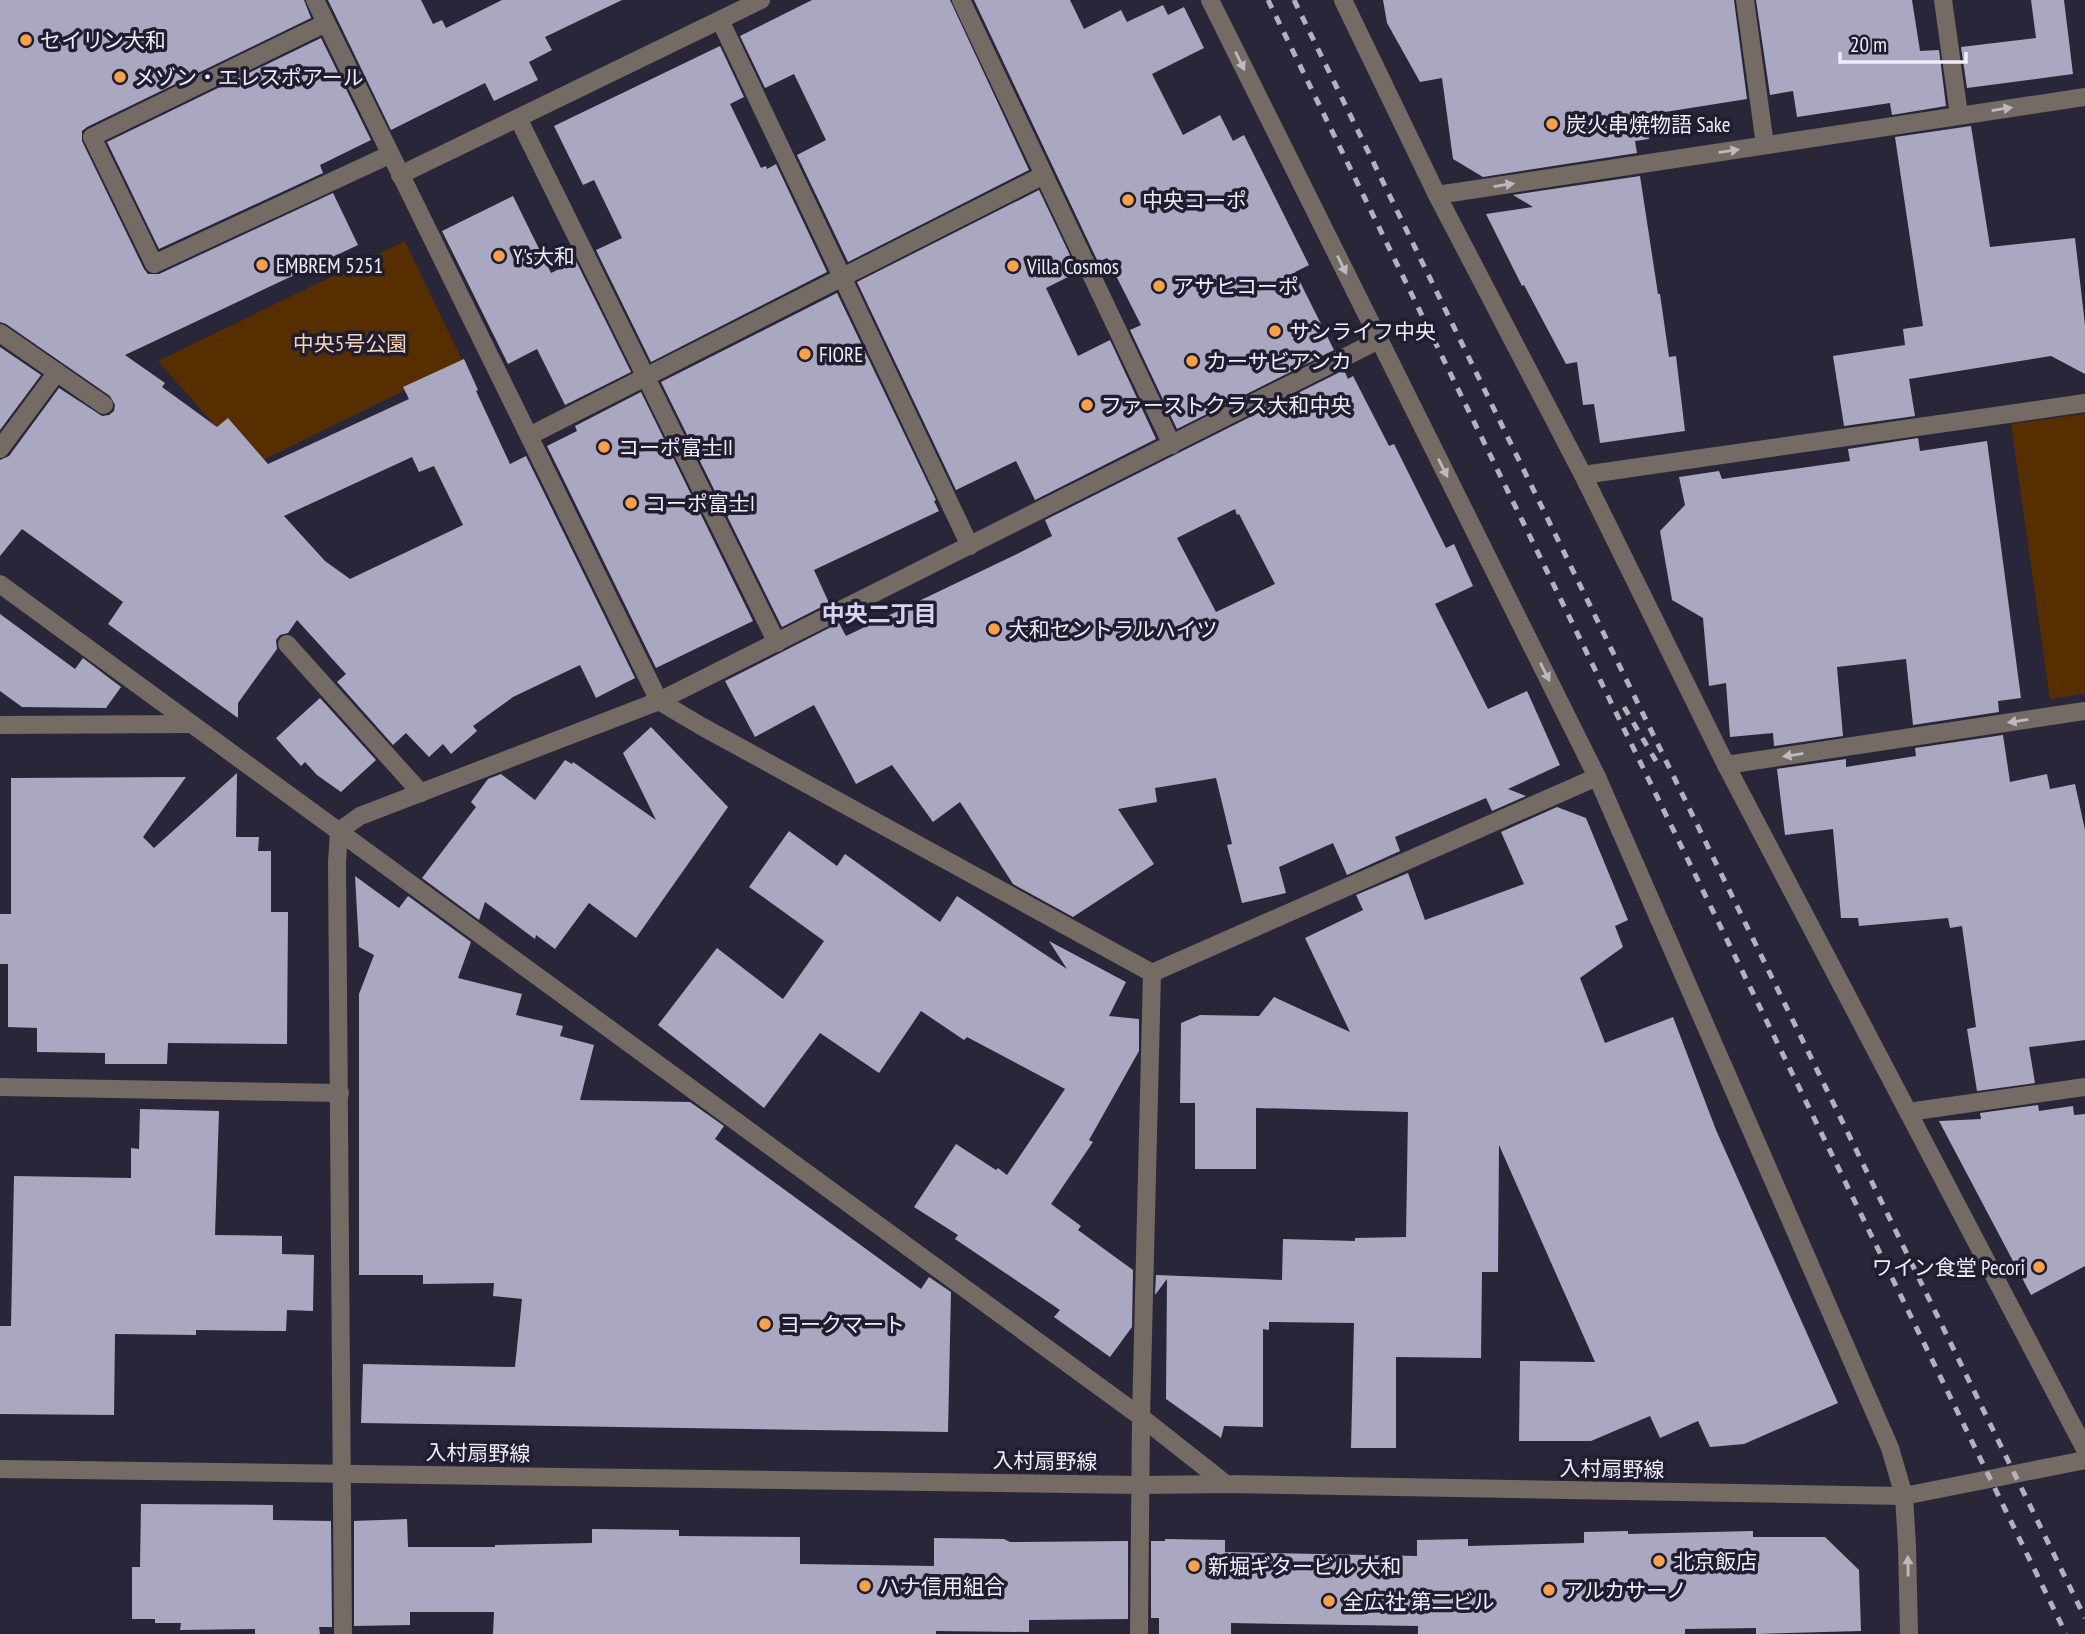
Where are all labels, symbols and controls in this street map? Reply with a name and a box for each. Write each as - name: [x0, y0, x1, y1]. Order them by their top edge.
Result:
- scale bar: [1840, 21, 1966, 65]
- place label: セイリン大和: [40, 27, 166, 54]
- text: 20 m: [1850, 31, 1887, 58]
- marker: セイリン大和: [18, 32, 34, 48]
- one-way arrow: [1235, 51, 1246, 71]
- place label: メゾン・エレスポアール: [134, 64, 364, 91]
- marker: メゾン・エレスポアール: [112, 69, 128, 85]
- one-way arrow: [1991, 103, 2013, 114]
- place label: 炭火串焼物語 Sake: [1566, 111, 1730, 138]
- marker: 炭火串焼物語 Sake: [1544, 116, 1560, 132]
- one-way arrow: [1718, 145, 1740, 156]
- one-way arrow: [1493, 179, 1515, 190]
- place label: 中央コーポ: [1142, 187, 1247, 214]
- marker: 中央コーポ: [1120, 192, 1136, 208]
- place label: Y's大和: [513, 243, 575, 270]
- marker: Y's大和: [491, 248, 507, 264]
- place label: EMBREM 5251: [276, 252, 383, 279]
- place label: Villa Cosmos: [1026, 253, 1119, 280]
- one-way arrow: [1336, 255, 1347, 275]
- marker: EMBREM 5251: [254, 257, 270, 273]
- marker: Villa Cosmos: [1005, 258, 1021, 274]
- place label: アサヒコーポ: [1173, 273, 1299, 300]
- marker: アサヒコーポ: [1151, 278, 1167, 294]
- place label: サンライフ中央: [1289, 318, 1436, 345]
- marker: サンライフ中央: [1267, 323, 1283, 339]
- park label: 中央5号公園: [293, 330, 407, 357]
- place label: FIORE: [819, 341, 863, 368]
- marker: FIORE: [797, 346, 813, 362]
- place label: カーサビアンカ: [1206, 348, 1352, 375]
- marker: カーサビアンカ: [1184, 353, 1200, 369]
- place label: ファーストクラス大和中央: [1101, 392, 1352, 419]
- marker: ファーストクラス大和中央: [1079, 397, 1095, 413]
- place label: コーポ富士II: [618, 434, 733, 461]
- marker: コーポ富士II: [596, 439, 612, 455]
- one-way arrow: [1438, 458, 1449, 478]
- place label: コーポ富士I: [645, 490, 755, 517]
- marker: コーポ富士I: [623, 495, 639, 511]
- district label: 中央二丁目: [822, 599, 937, 628]
- place label: 大和セントラルハイツ: [1008, 616, 1218, 643]
- marker: 大和セントラルハイツ: [986, 621, 1002, 637]
- one-way arrow: [1539, 662, 1550, 682]
- one-way arrow: [2006, 716, 2028, 727]
- one-way arrow: [1781, 750, 1803, 761]
- place label: ワイン食堂 Pecori: [1872, 1254, 2025, 1281]
- marker: ワイン食堂 Pecori: [2031, 1259, 2047, 1275]
- place label: ヨークマート: [779, 1311, 905, 1338]
- marker: ヨークマート: [757, 1316, 773, 1332]
- street label: 入村扇野線: [425, 1439, 531, 1467]
- street label: 入村扇野線: [992, 1447, 1098, 1475]
- street label: 入村扇野線: [1559, 1455, 1665, 1483]
- place label: 北京飯店: [1673, 1548, 1757, 1575]
- place label: 新堀ギタービル 大和: [1208, 1553, 1401, 1580]
- marker: 北京飯店: [1651, 1553, 1667, 1569]
- one-way arrow: [1902, 1555, 1913, 1577]
- marker: 新堀ギタービル 大和: [1186, 1558, 1202, 1574]
- place label: ハナ信用組合: [879, 1573, 1005, 1600]
- place label: アルカサーノ: [1563, 1577, 1687, 1604]
- marker: ハナ信用組合: [857, 1578, 873, 1594]
- marker: アルカサーノ: [1541, 1582, 1557, 1598]
- place label: 全広社 第二ビル: [1343, 1588, 1494, 1615]
- marker: 全広社 第二ビル: [1321, 1593, 1337, 1609]

